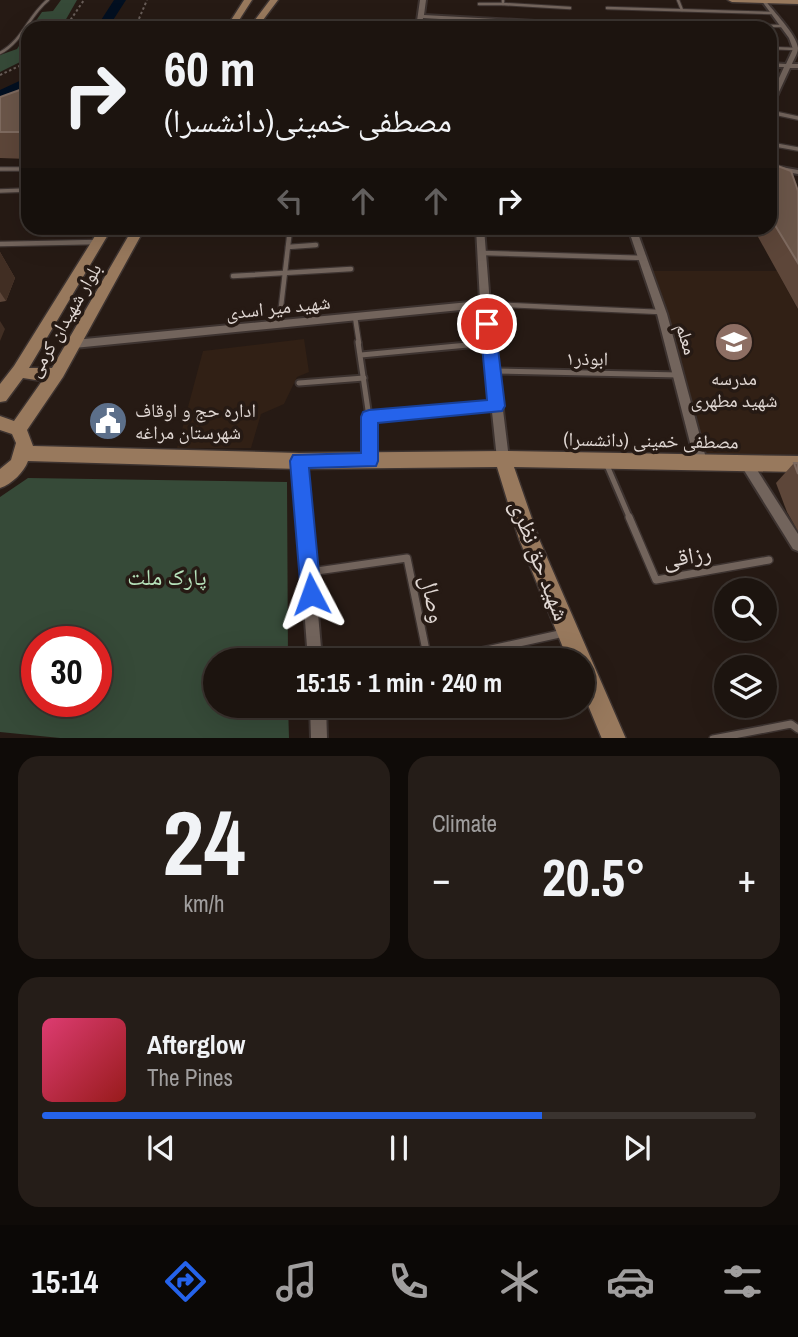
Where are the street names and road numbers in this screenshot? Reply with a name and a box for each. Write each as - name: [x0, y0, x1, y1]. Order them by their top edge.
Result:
- street label: بلوار شهیدان کرمی: [21, 258, 107, 382]
- street label: شهید میر اسدی: [224, 289, 332, 325]
- street label: معلم: [670, 320, 704, 358]
- street label: ابوذر۱: [566, 345, 608, 371]
- street label: مصطفی خمینی (دانشسرا): [563, 425, 739, 455]
- street label: شهید حق نظری: [503, 495, 578, 625]
- street label: رزاقی: [660, 536, 713, 575]
- street label: وصال: [413, 572, 454, 626]

